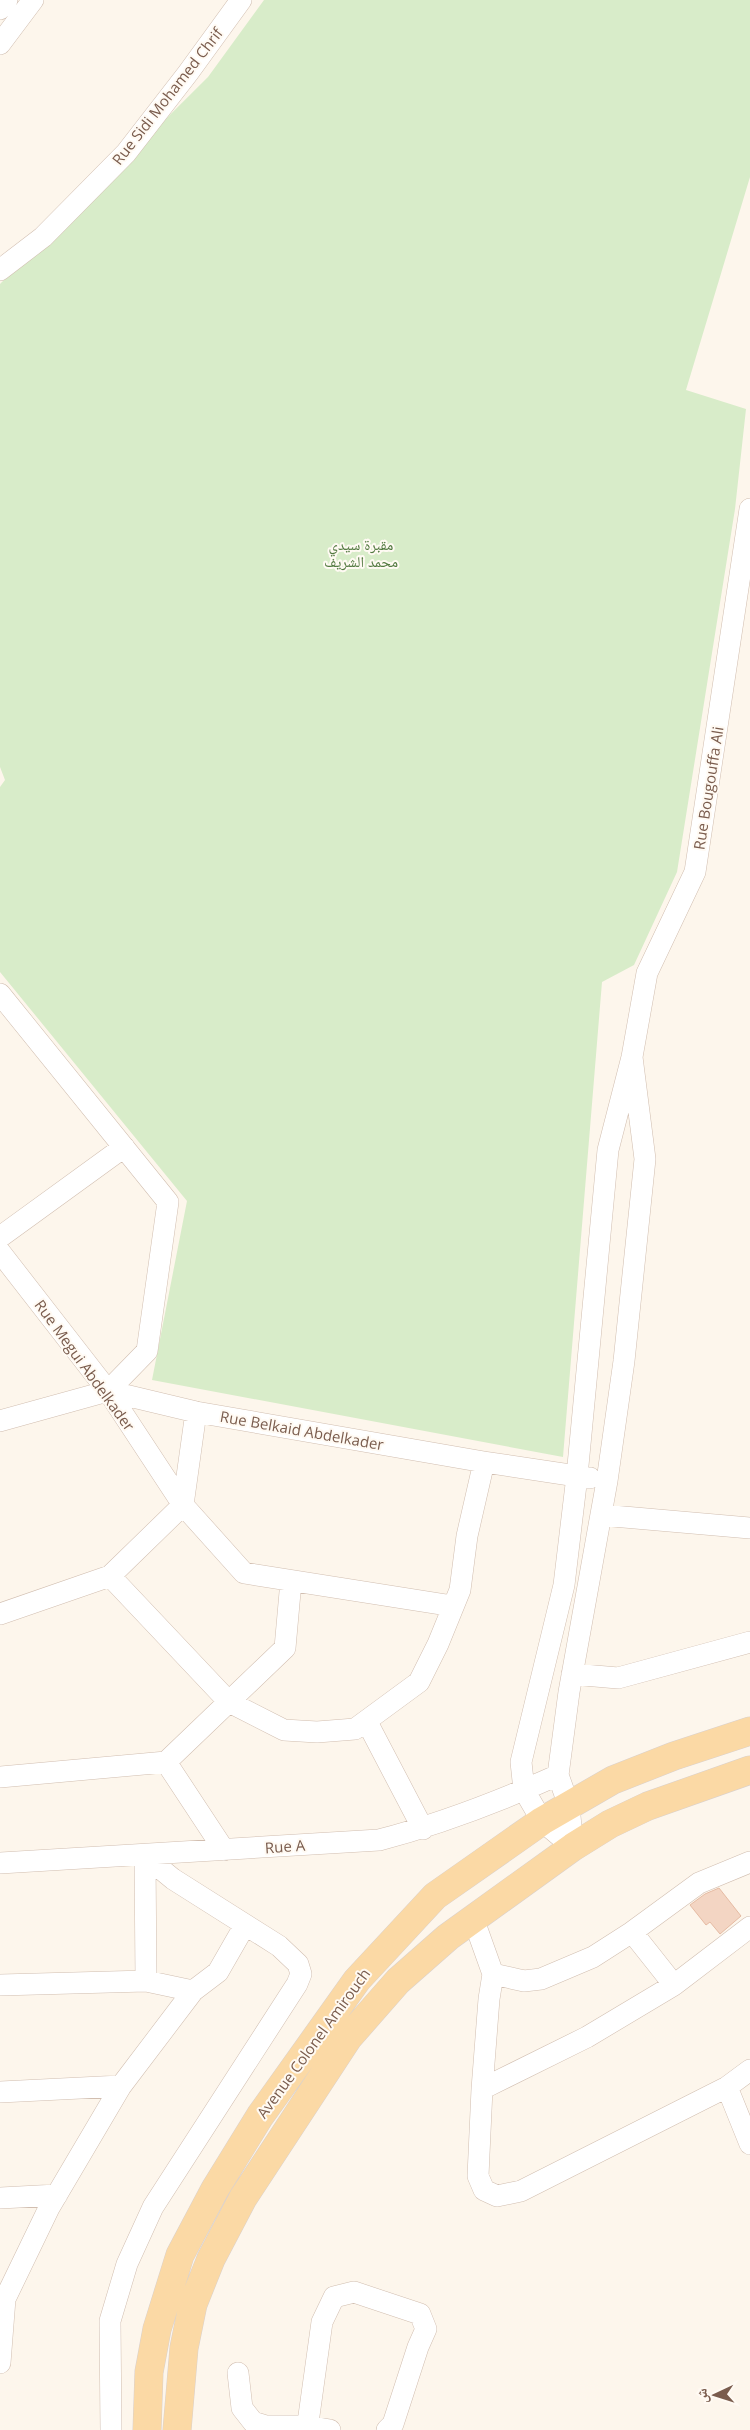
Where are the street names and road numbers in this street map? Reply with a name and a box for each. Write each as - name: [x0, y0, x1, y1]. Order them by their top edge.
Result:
- street label: Rue Sidi Mohamed Chrif: [107, 23, 227, 169]
- street label: Rue Bougouffa Ali: [688, 725, 728, 851]
- street label: Rue Megui Abdelkader: [31, 1295, 139, 1435]
- street label: Rue Belkaid Abdelkader: [219, 1406, 385, 1454]
- street label: Rue A: [264, 1835, 306, 1857]
- street label: Avenue Colonel Amirouch: [252, 1964, 374, 2122]

